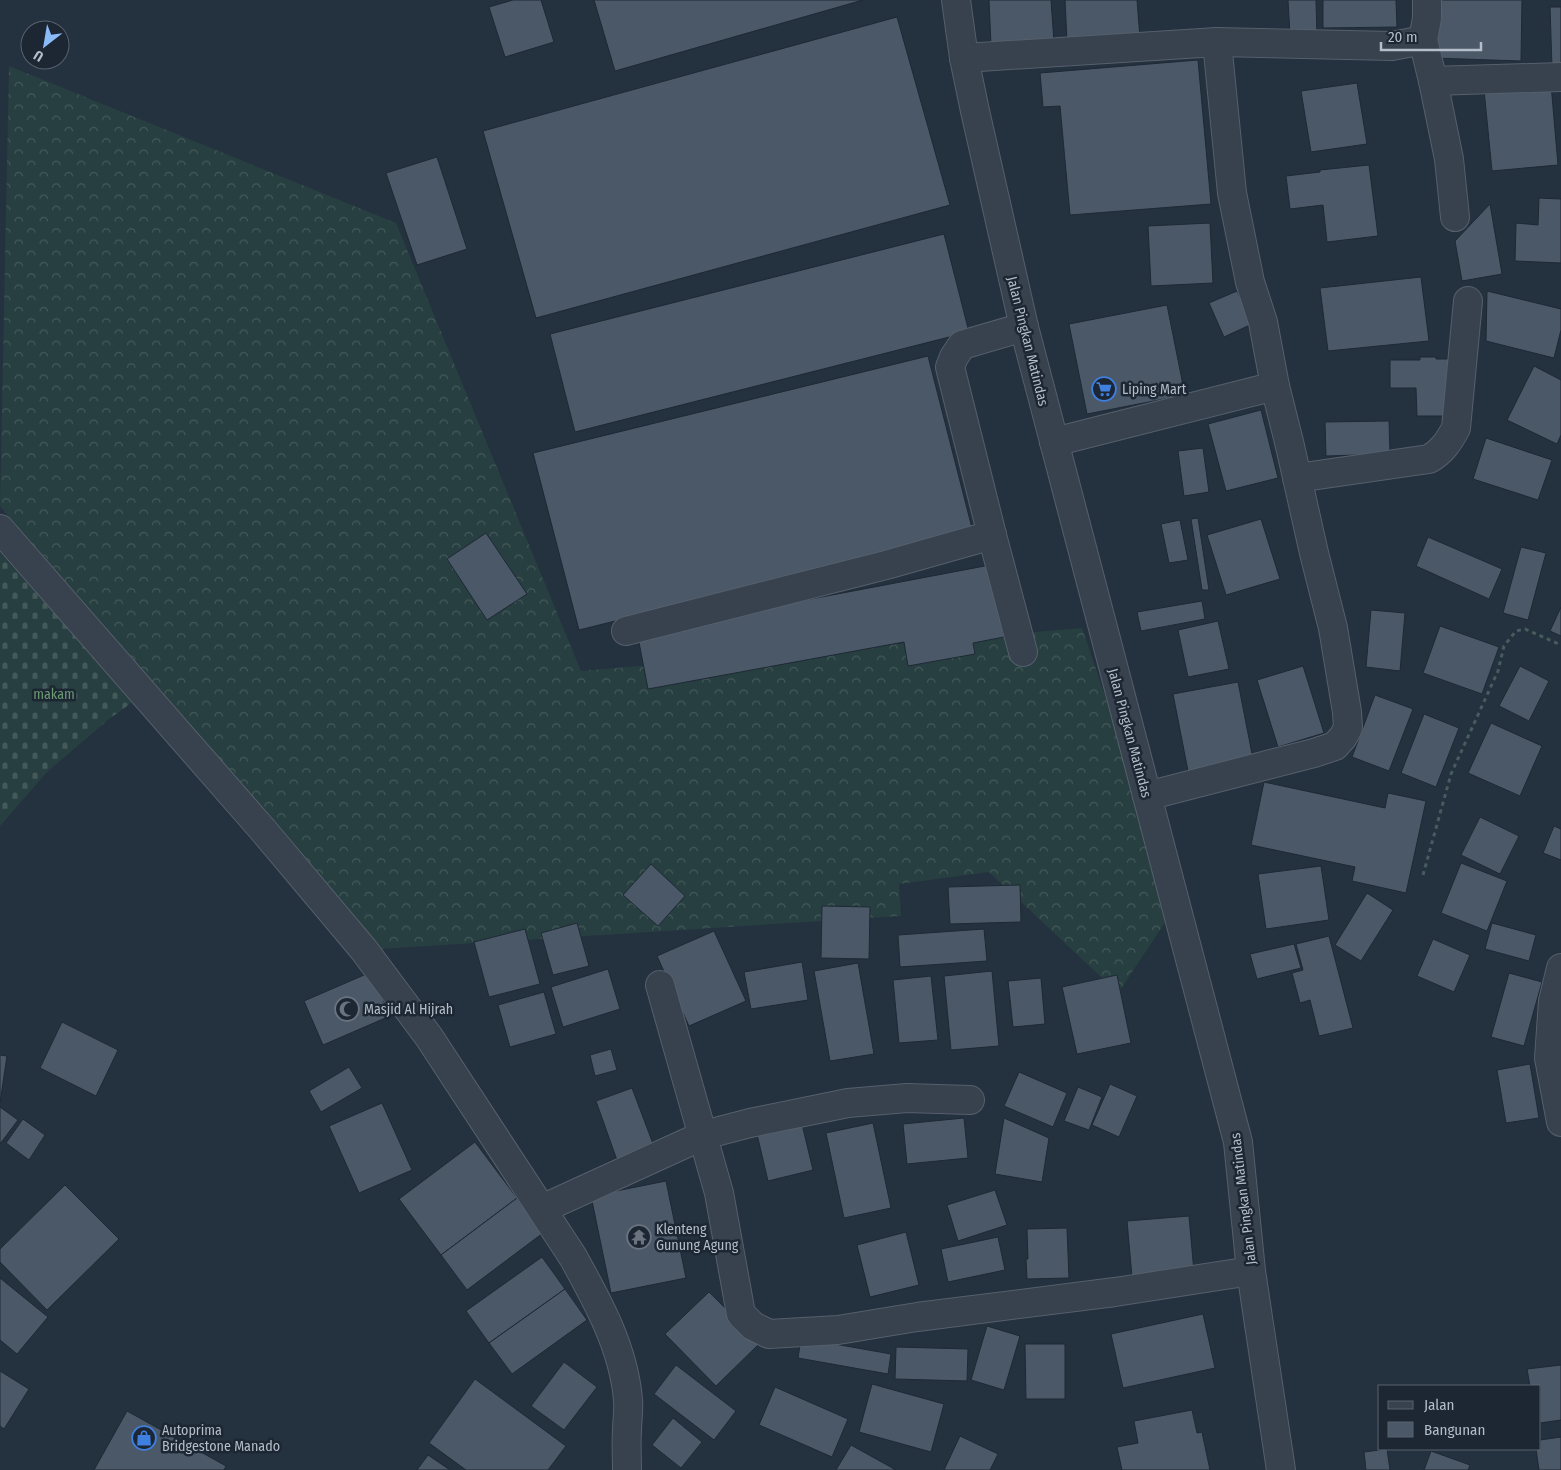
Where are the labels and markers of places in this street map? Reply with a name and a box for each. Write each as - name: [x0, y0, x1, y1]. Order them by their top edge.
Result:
- supermarket icon: Liping Mart: [1091, 376, 1117, 402]
- place label: Liping Mart: [1122, 381, 1187, 398]
- mosque icon: Masjid Al Hijrah: [334, 996, 360, 1022]
- place label: Masjid Al Hijrah: [364, 1001, 453, 1018]
- place label: Klenteng Gunung Agung: [656, 1221, 739, 1254]
- temple icon: Klenteng Gunung Agung: [626, 1224, 652, 1250]
- place label: Autoprima Bridgestone Manado: [162, 1422, 280, 1455]
- shop icon: Autoprima Bridgestone Manado: [131, 1425, 157, 1451]

